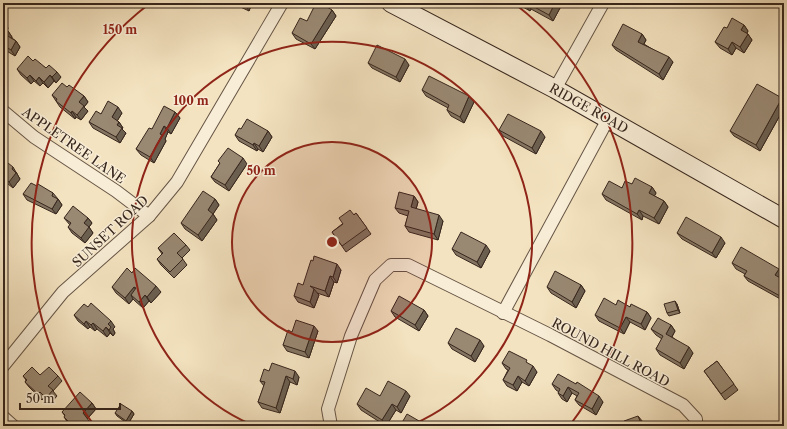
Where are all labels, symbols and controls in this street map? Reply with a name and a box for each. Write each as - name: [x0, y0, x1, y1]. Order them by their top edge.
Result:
- text: 150 m: [103, 22, 137, 37]
- street label: RIDGE ROAD: [547, 80, 631, 136]
- text: 100 m: [173, 93, 209, 108]
- street label: APPLETREE LANE: [18, 103, 129, 187]
- text: 50 m: [246, 163, 276, 178]
- street label: SUNSET ROAD: [69, 192, 151, 270]
- centre of rings: [325, 235, 339, 249]
- street label: ROUND HILL ROAD: [549, 314, 673, 390]
- scale bar: [20, 385, 120, 411]
- text: 50 m: [26, 391, 55, 406]

